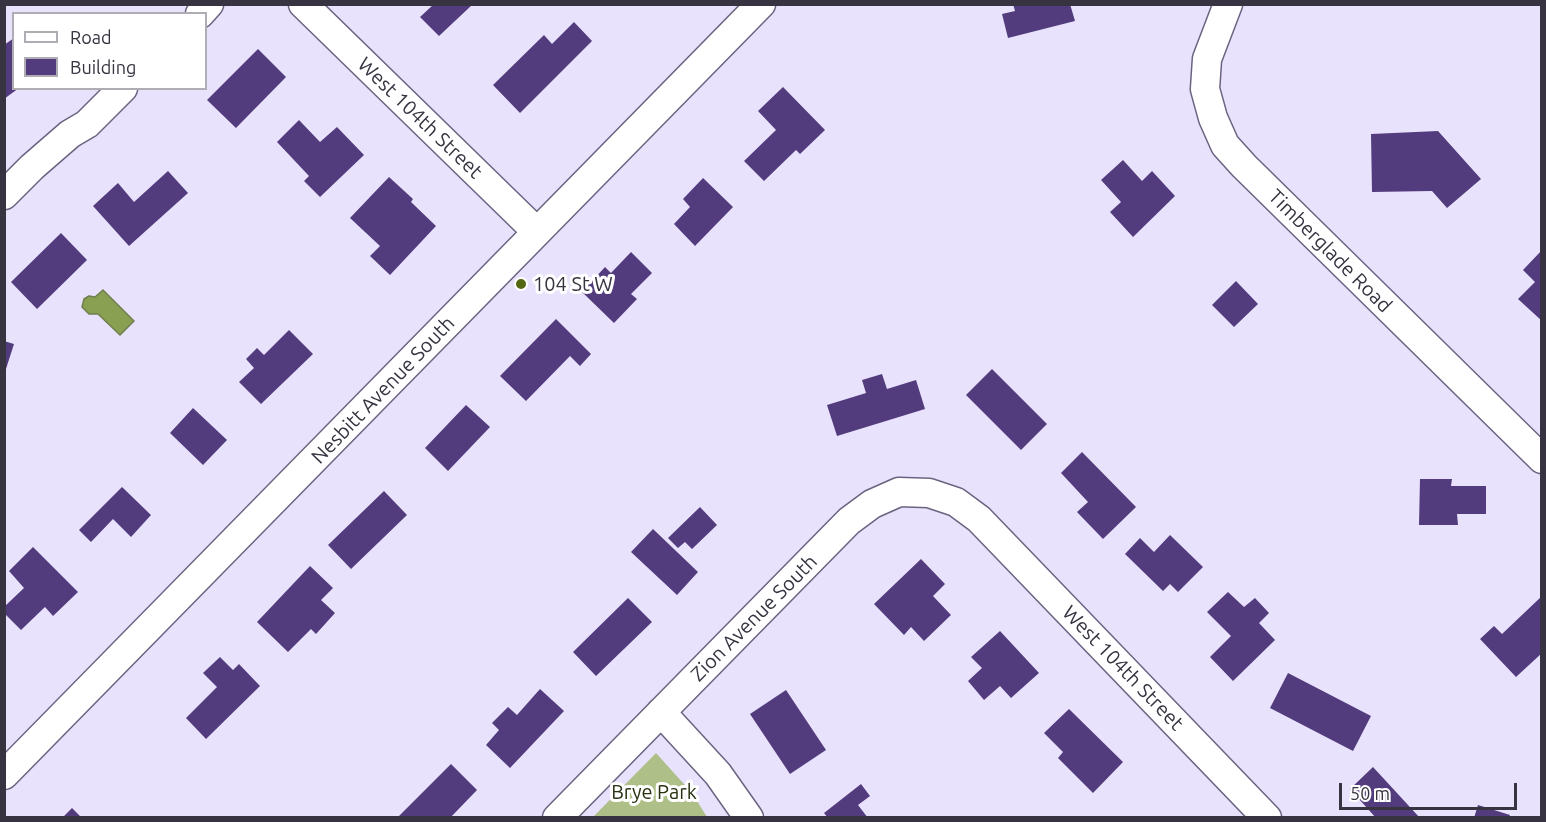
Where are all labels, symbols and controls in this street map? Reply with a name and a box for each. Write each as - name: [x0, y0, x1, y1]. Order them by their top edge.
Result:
- legend: [12, 12, 207, 90]
- text: Road: [70, 27, 112, 47]
- street label: West 104th Street: [353, 52, 487, 184]
- text: Building: [70, 57, 136, 77]
- street label: Timberglade Road: [1263, 184, 1397, 318]
- place label: 104 St W: [533, 272, 613, 296]
- marker: 104 St W: [514, 277, 528, 291]
- street label: Nesbitt Avenue South: [306, 311, 460, 469]
- street label: Zion Avenue South: [686, 550, 822, 686]
- street label: West 104th Street: [1057, 601, 1189, 735]
- scale bar: [1342, 771, 1520, 809]
- park label: Brye Park: [611, 780, 697, 804]
- text: 50 m: [1350, 783, 1390, 803]

